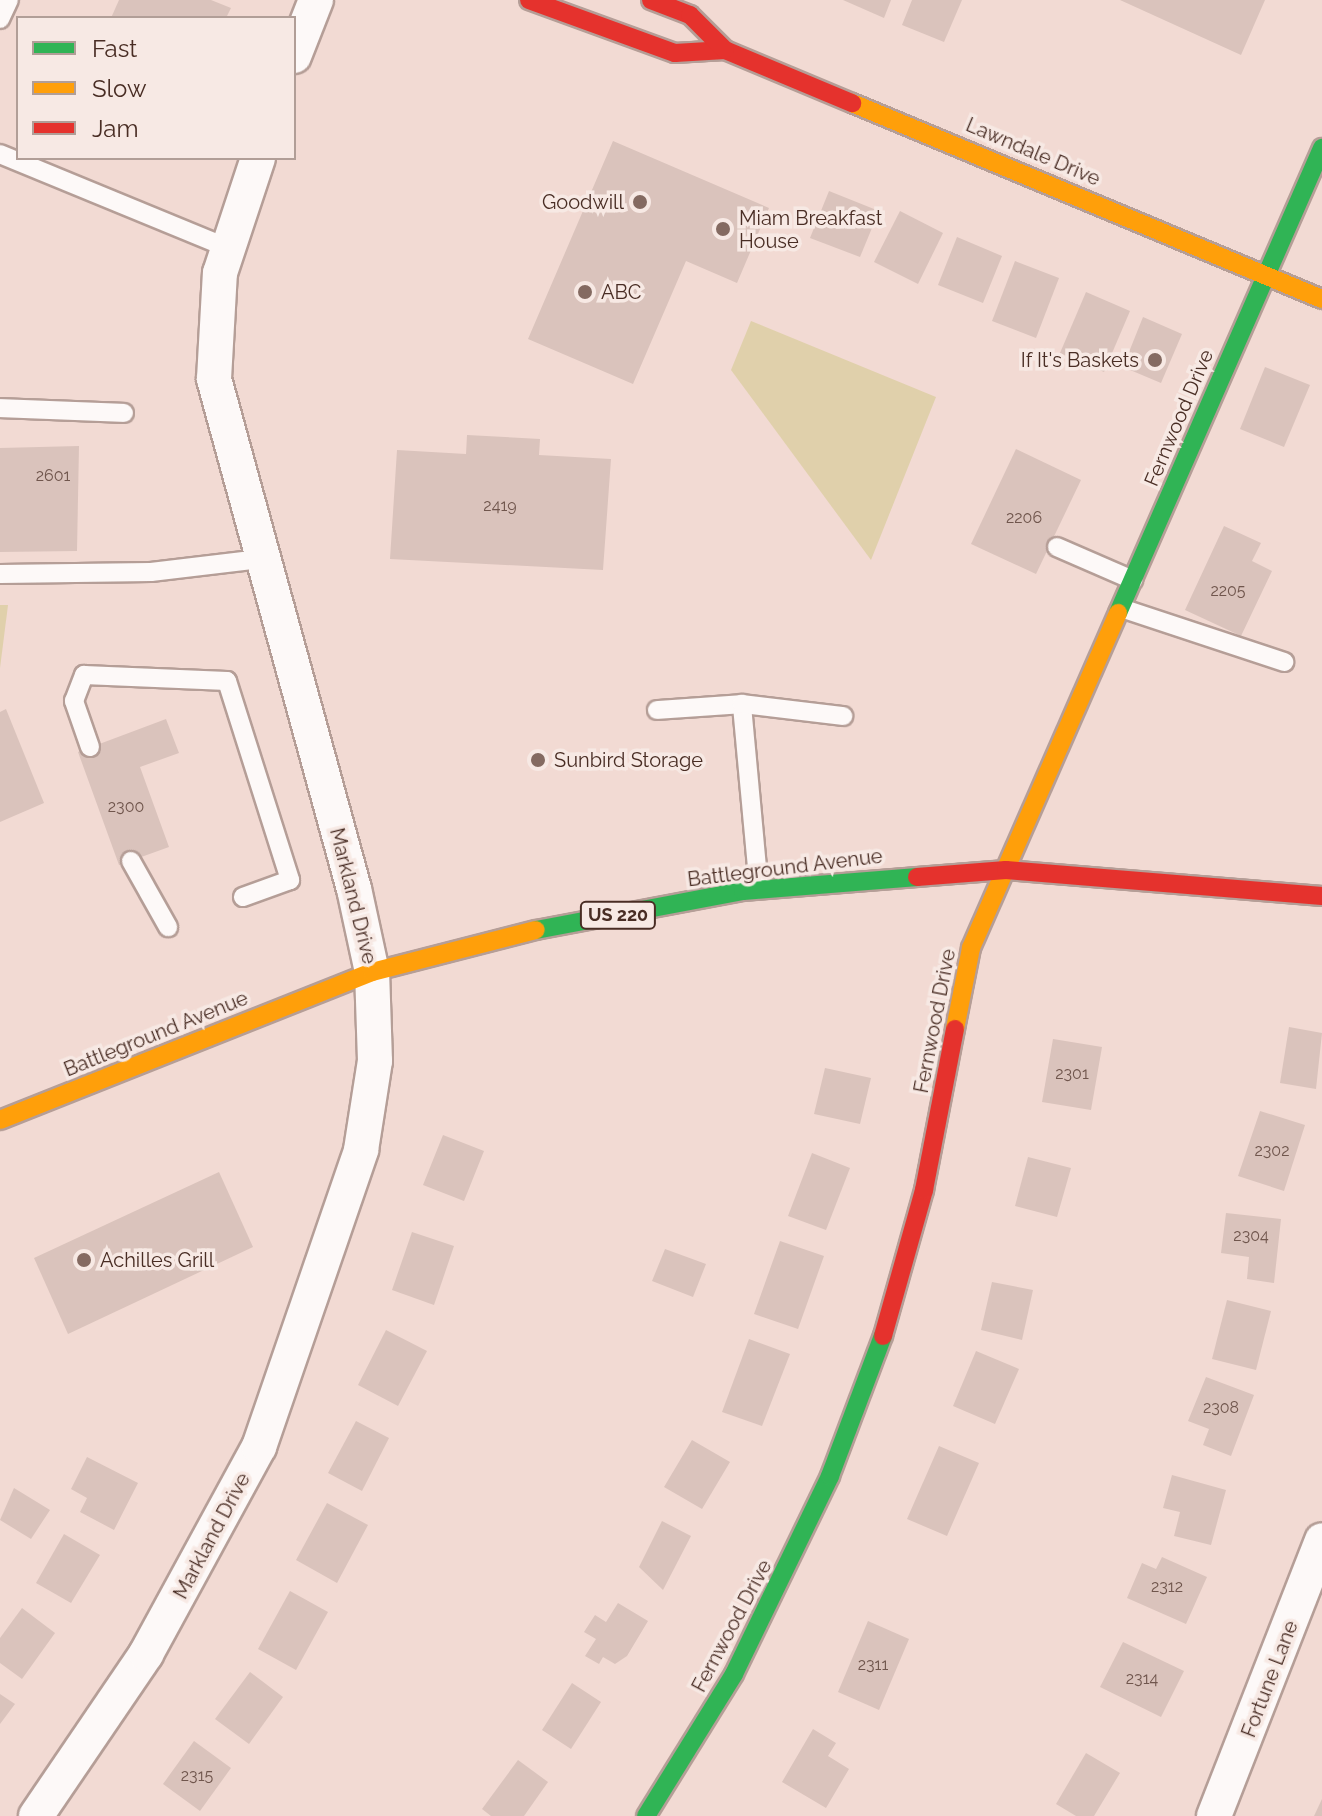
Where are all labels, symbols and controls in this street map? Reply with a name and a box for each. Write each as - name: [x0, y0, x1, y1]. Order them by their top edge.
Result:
- legend: [16, 16, 296, 160]
- text: Fast: [92, 34, 137, 63]
- text: Slow: [92, 74, 146, 103]
- street label: Lawndale Drive: [962, 113, 1104, 191]
- text: Jam: [92, 114, 138, 143]
- place label: Goodwill: [542, 190, 624, 214]
- marker: Goodwill: [631, 193, 649, 211]
- place label: Miam Breakfast House: [739, 206, 882, 253]
- marker: Miam Breakfast House: [714, 220, 732, 238]
- place label: ABC: [601, 280, 642, 304]
- marker: ABC: [576, 283, 594, 301]
- street label: Fernwood Drive: [1139, 346, 1219, 490]
- place label: If It's Baskets: [1020, 348, 1139, 372]
- marker: If It's Baskets: [1146, 351, 1164, 369]
- house number: 2601: [36, 466, 70, 486]
- house number: 2419: [483, 496, 517, 516]
- house number: 2206: [1006, 508, 1042, 528]
- house number: 2205: [1210, 581, 1246, 601]
- place label: Sunbird Storage: [554, 748, 703, 772]
- marker: Sunbird Storage: [529, 751, 547, 769]
- house number: 2300: [108, 797, 144, 817]
- street label: Markland Drive: [325, 826, 381, 966]
- street label: Battleground Avenue: [686, 844, 884, 892]
- road number: US 220: [578, 901, 658, 929]
- street label: Fernwood Drive: [909, 947, 961, 1095]
- street label: Battleground Avenue: [60, 986, 252, 1082]
- house number: 2301: [1055, 1064, 1089, 1084]
- house number: 2302: [1254, 1141, 1290, 1161]
- house number: 2304: [1233, 1226, 1269, 1246]
- place label: Achilles Grill: [100, 1248, 214, 1272]
- marker: Achilles Grill: [75, 1251, 93, 1269]
- house number: 2308: [1203, 1398, 1239, 1418]
- street label: Markland Drive: [169, 1469, 255, 1603]
- street label: Fernwood Drive: [687, 1556, 777, 1696]
- house number: 2312: [1151, 1577, 1183, 1597]
- street label: Fortune Lane: [1237, 1617, 1303, 1741]
- house number: 2311: [858, 1655, 888, 1675]
- house number: 2314: [1126, 1669, 1158, 1689]
- house number: 2315: [181, 1766, 213, 1786]

